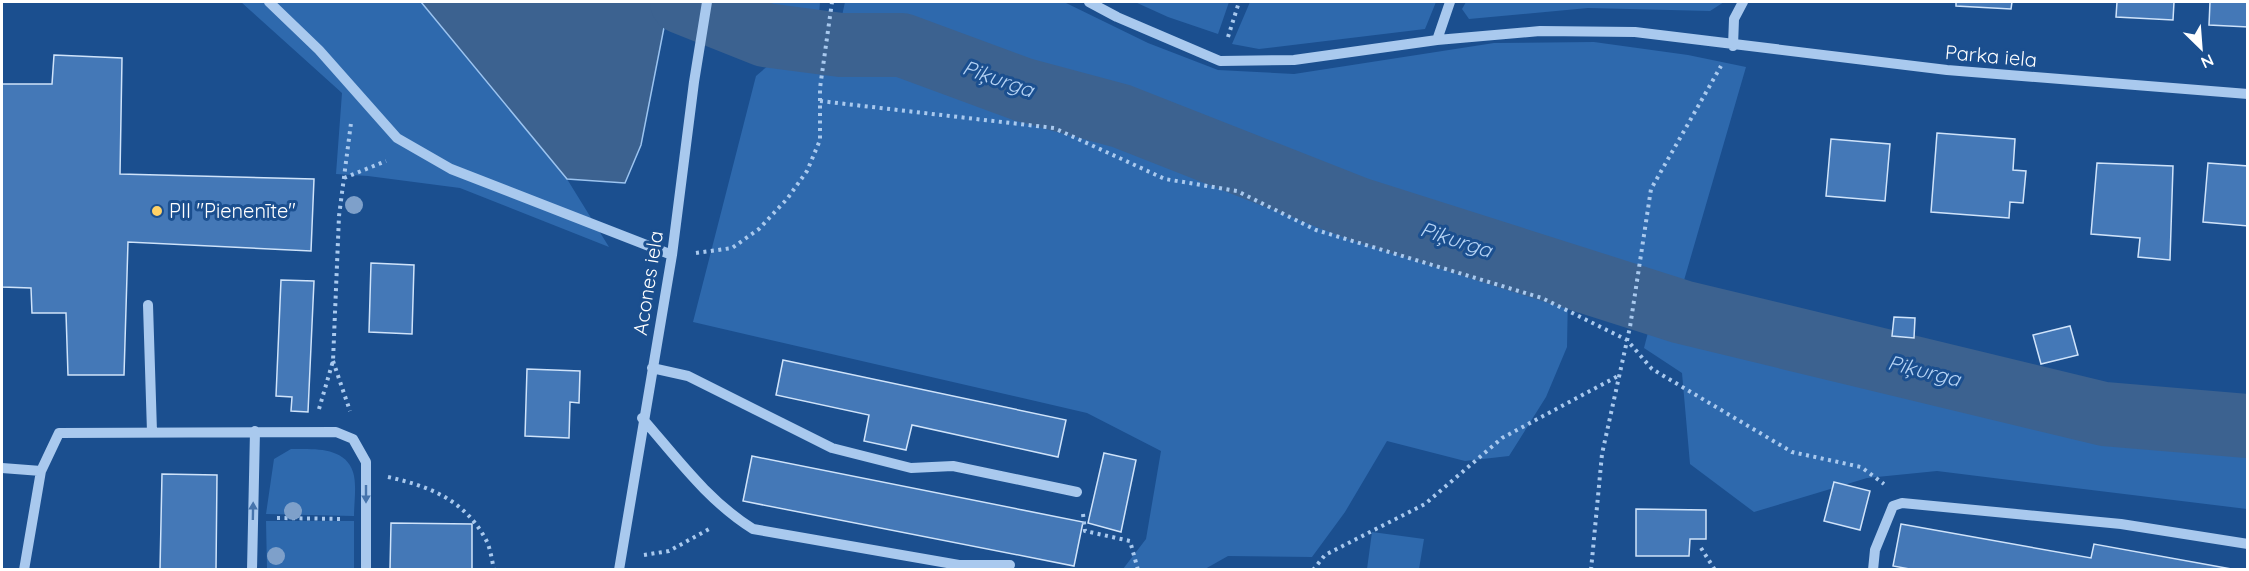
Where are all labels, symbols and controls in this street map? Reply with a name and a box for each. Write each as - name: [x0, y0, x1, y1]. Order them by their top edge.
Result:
- north arrow: [2171, 18, 2231, 78]
- street label: Parka iela: [1944, 39, 2038, 72]
- text: N: [2198, 50, 2217, 73]
- water label: Piķurga: [959, 54, 1039, 103]
- place label: PII "Pienenīte": [169, 198, 296, 223]
- marker: PII "Pienenīte": [150, 204, 164, 218]
- water label: Piķurga: [1417, 215, 1497, 263]
- street label: Acones iela: [627, 229, 668, 337]
- water label: Piķurga: [1885, 349, 1964, 392]
- one-way arrow: [361, 485, 371, 504]
- one-way arrow: [248, 502, 258, 521]

